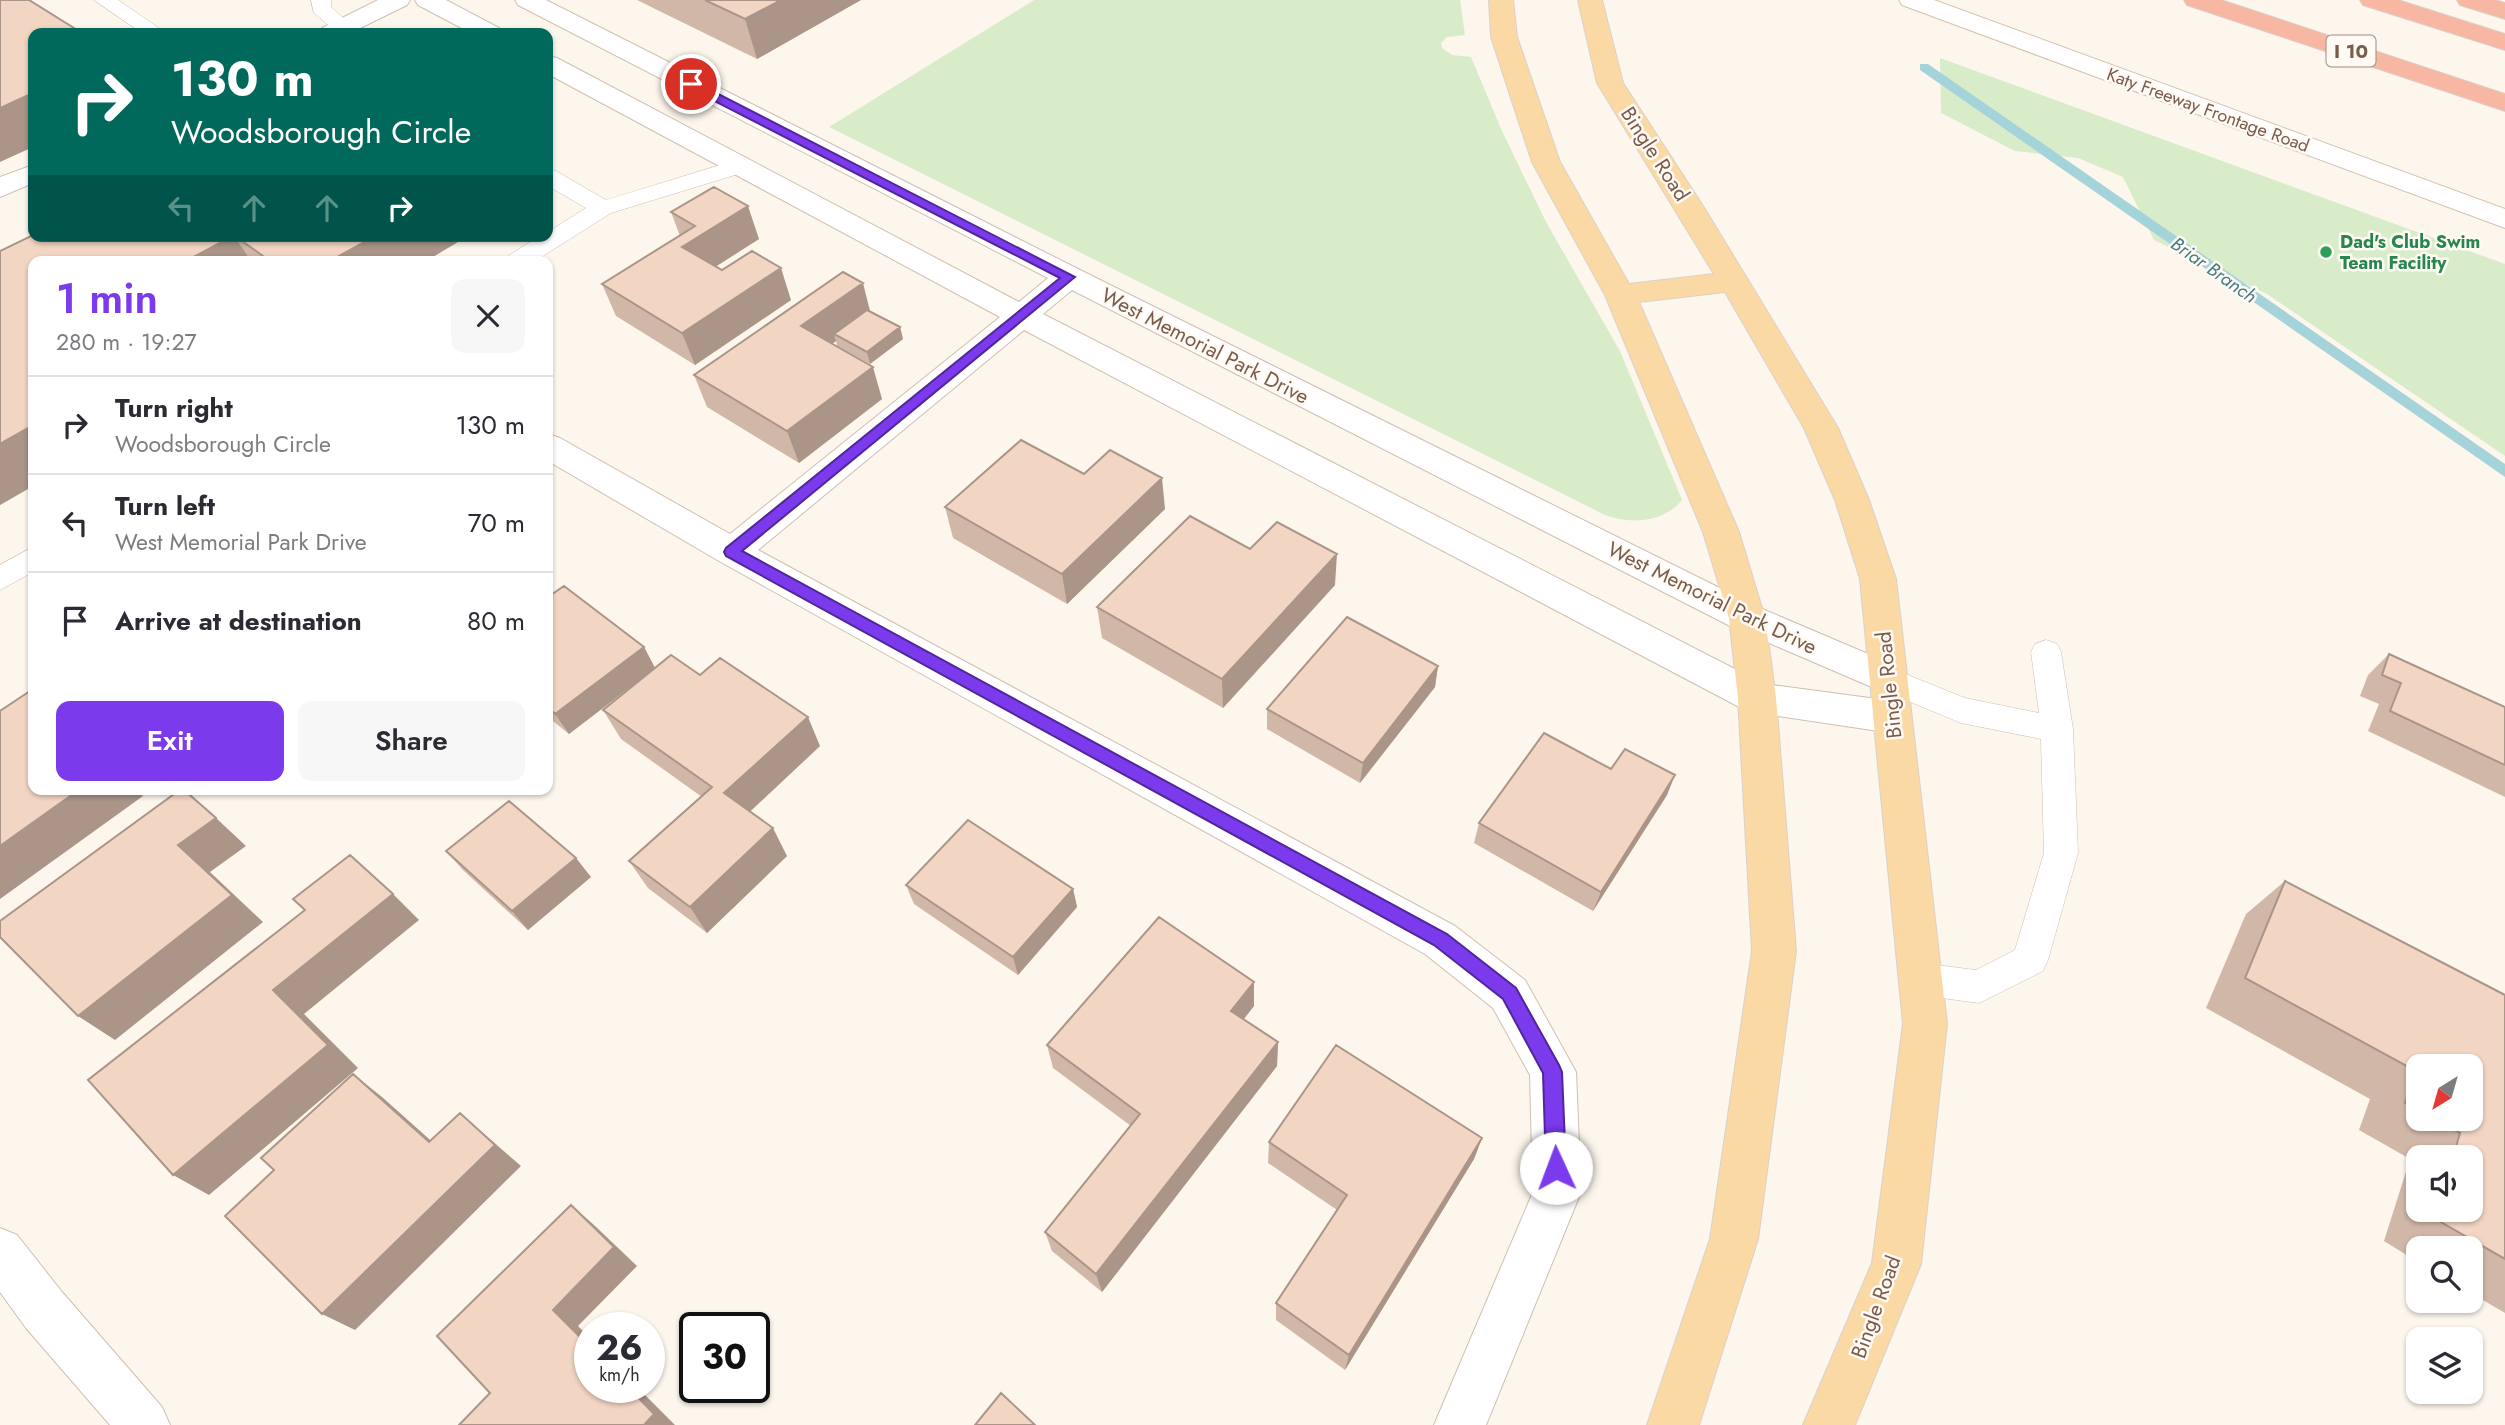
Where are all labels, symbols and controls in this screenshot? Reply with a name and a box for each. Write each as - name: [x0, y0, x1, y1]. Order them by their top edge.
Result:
- road number: I 10: [2326, 36, 2376, 66]
- text: 130 m: [171, 44, 314, 114]
- pin: [661, 54, 721, 114]
- icon: right: [56, 56, 147, 147]
- street label: Katy Freeway Frontage Road: [2103, 61, 2313, 159]
- icon: arrive: [672, 65, 710, 103]
- street label: Bingle Road: [1613, 101, 1697, 207]
- text: Woodsborough Circle: [171, 109, 471, 155]
- icon: left: [162, 189, 200, 227]
- icon: ahead: [235, 189, 273, 227]
- icon: ahead: [308, 189, 346, 227]
- icon: right: [381, 189, 419, 227]
- place label: Dad's Club Swim Team Facility: [2340, 229, 2480, 276]
- water label: Briar Branch: [2166, 230, 2262, 310]
- marker: Dad's Club Swim Team Facility: [2318, 244, 2334, 260]
- text: 1 min: [56, 268, 158, 329]
- button: close: [451, 279, 525, 353]
- street label: West Memorial Park Drive: [1096, 280, 1314, 412]
- text: 280 m · 19:27: [56, 325, 197, 359]
- text: Turn right: [115, 389, 233, 427]
- icon: right: [56, 406, 94, 444]
- text: 130 m: [455, 406, 525, 444]
- text: Woodsborough Circle: [115, 427, 331, 461]
- text: Turn left: [115, 487, 215, 525]
- icon: left: [56, 504, 94, 542]
- text: 70 m: [468, 504, 525, 542]
- text: West Memorial Park Drive: [115, 525, 367, 559]
- street label: West Memorial Park Drive: [1602, 534, 1822, 662]
- icon: arrive: [56, 602, 94, 640]
- text: Arrive at destination: [115, 602, 362, 640]
- text: 80 m: [467, 602, 525, 640]
- street label: Bingle Road: [1868, 630, 1910, 740]
- button: Exit: [56, 701, 284, 781]
- button: Share: [298, 701, 525, 781]
- north arrow: [2406, 1054, 2483, 1130]
- map controls: [2406, 1054, 2483, 1404]
- position arrow: [1519, 1131, 1593, 1205]
- button: sound: [2406, 1145, 2483, 1222]
- button: search: [2406, 1236, 2483, 1313]
- street label: Bingle Road: [1844, 1251, 1908, 1363]
- speed limit sign: 30: [679, 1312, 770, 1403]
- text: 26: [596, 1323, 643, 1373]
- button: layers: [2406, 1327, 2483, 1404]
- text: km/h: [599, 1362, 640, 1388]

